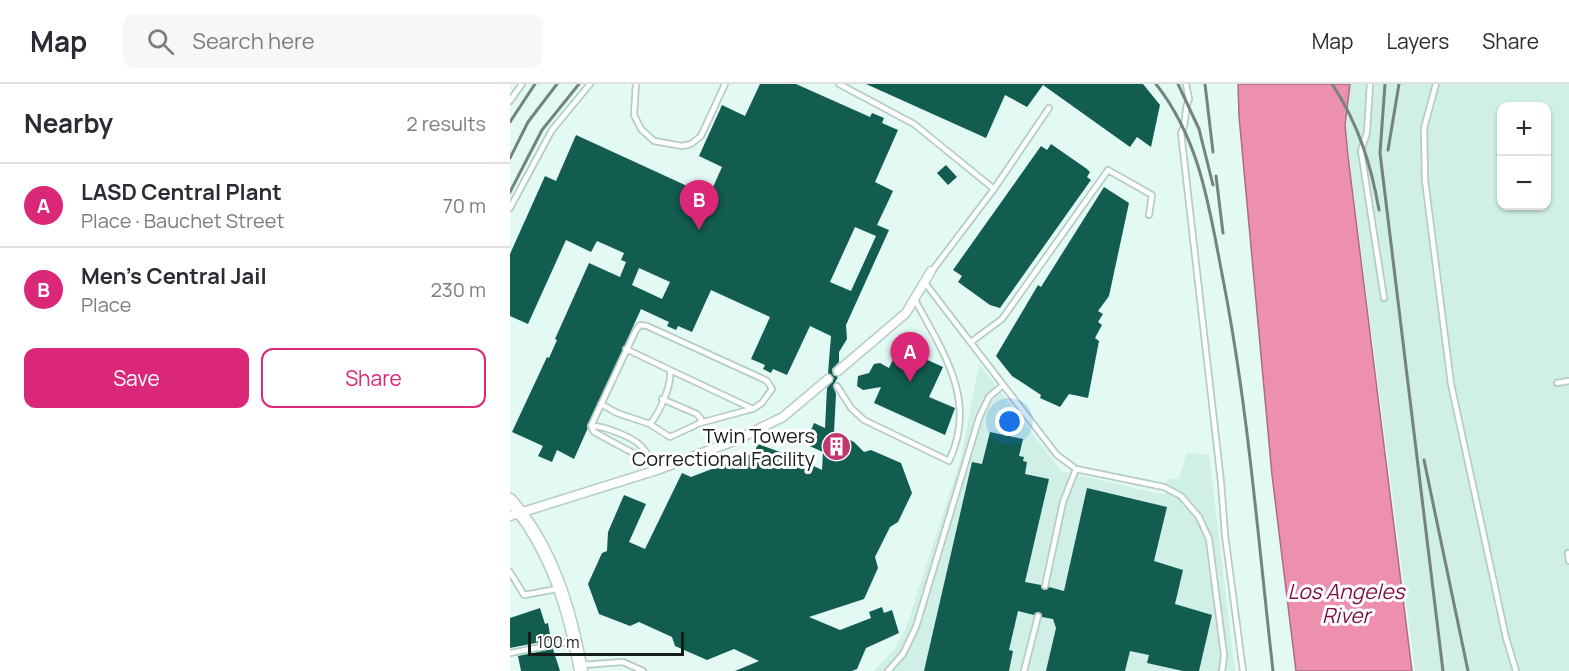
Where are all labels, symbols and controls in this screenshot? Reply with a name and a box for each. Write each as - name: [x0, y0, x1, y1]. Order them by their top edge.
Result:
- search box: [123, 14, 543, 68]
- text: Map: [30, 22, 87, 60]
- icon: search: [144, 25, 177, 58]
- text: Search here: [192, 26, 315, 56]
- text: Map: [1312, 27, 1353, 55]
- text: Layers: [1386, 27, 1449, 55]
- text: Share: [1482, 27, 1539, 55]
- map controls: [1497, 102, 1551, 210]
- button: +: [1497, 102, 1551, 156]
- text: Nearby: [24, 105, 113, 141]
- text: 2 results: [406, 110, 486, 137]
- button: −: [1497, 156, 1551, 210]
- text: LASD Central Plant: [81, 177, 282, 207]
- pin: B: [680, 180, 718, 230]
- text: A: [37, 192, 50, 219]
- text: 70 m: [443, 192, 486, 219]
- text: Place · Bauchet Street: [81, 207, 285, 234]
- text: Men's Central Jail: [81, 261, 267, 291]
- text: B: [37, 276, 50, 303]
- text: 230 m: [430, 276, 486, 303]
- text: Place: [81, 291, 131, 318]
- pin: A: [890, 332, 930, 382]
- button: Save: [24, 348, 249, 408]
- button: Share: [261, 348, 486, 408]
- your location: [995, 407, 1024, 436]
- place label: Twin Towers Correctional Facility: [632, 422, 815, 472]
- building icon: Twin Towers Correctional Facility: [820, 431, 852, 463]
- water label: Los Angeles River: [1288, 577, 1406, 629]
- scale bar: [528, 629, 684, 656]
- text: 100 m: [537, 631, 580, 653]

